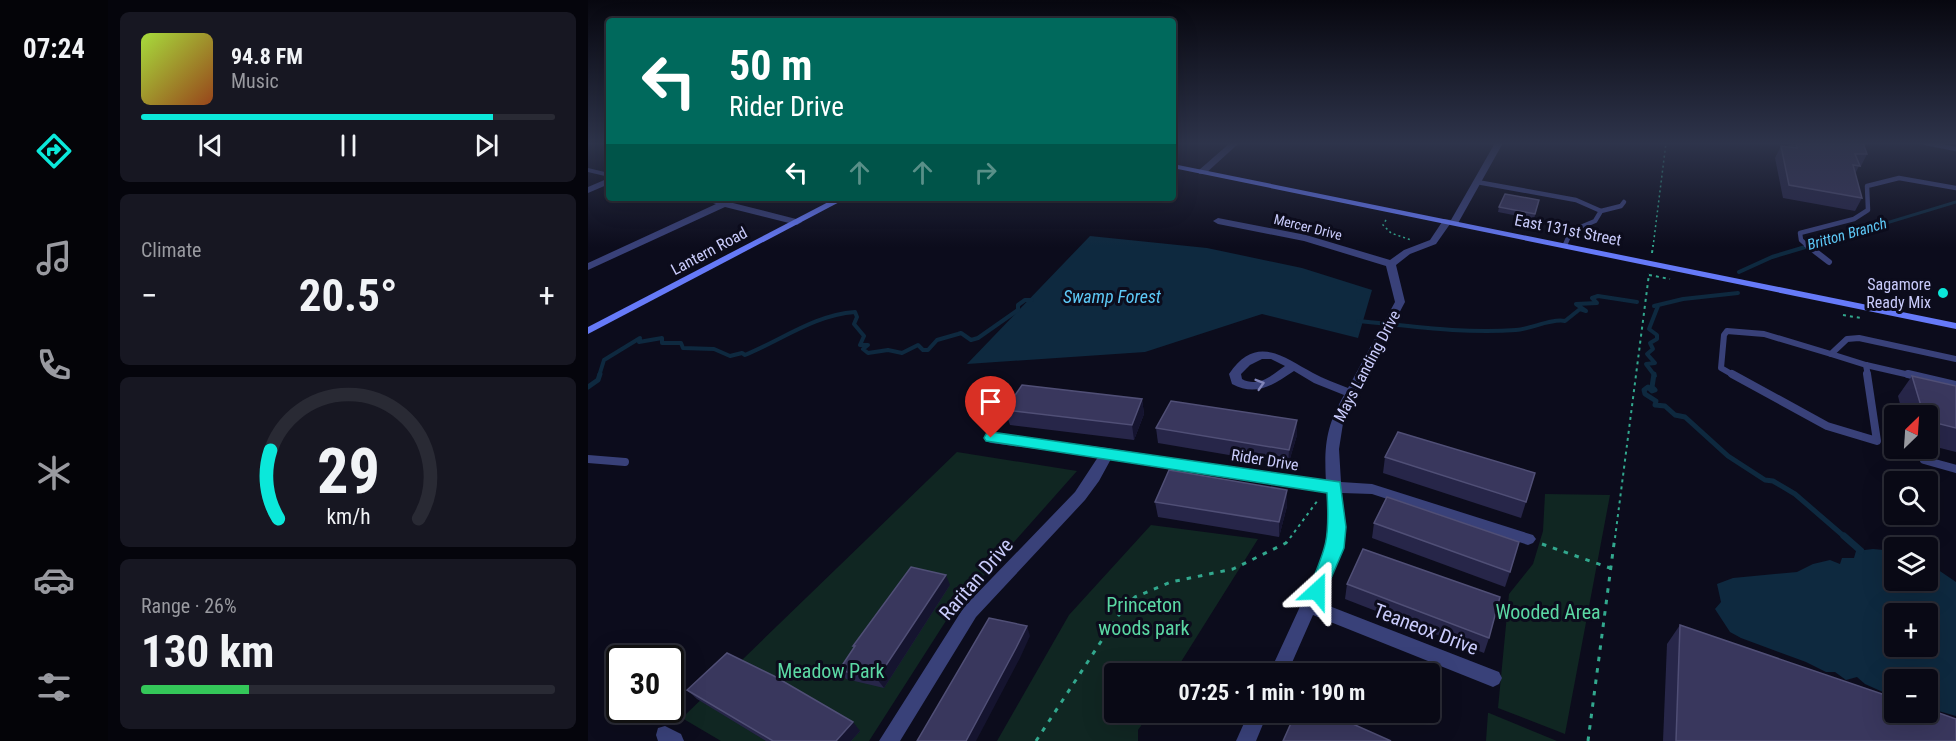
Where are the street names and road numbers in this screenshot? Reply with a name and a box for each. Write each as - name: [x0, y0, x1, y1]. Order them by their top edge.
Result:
- street label: East 131st Street: [1513, 210, 1623, 250]
- street label: Mercer Drive: [1272, 211, 1344, 243]
- street label: Lantern Road: [668, 223, 750, 279]
- street label: Mays Landing Drive: [1330, 307, 1404, 425]
- street label: Rider Drive: [1230, 445, 1300, 475]
- street label: Raritan Drive: [934, 533, 1018, 625]
- street label: Teaneox Drive: [1370, 598, 1482, 660]

